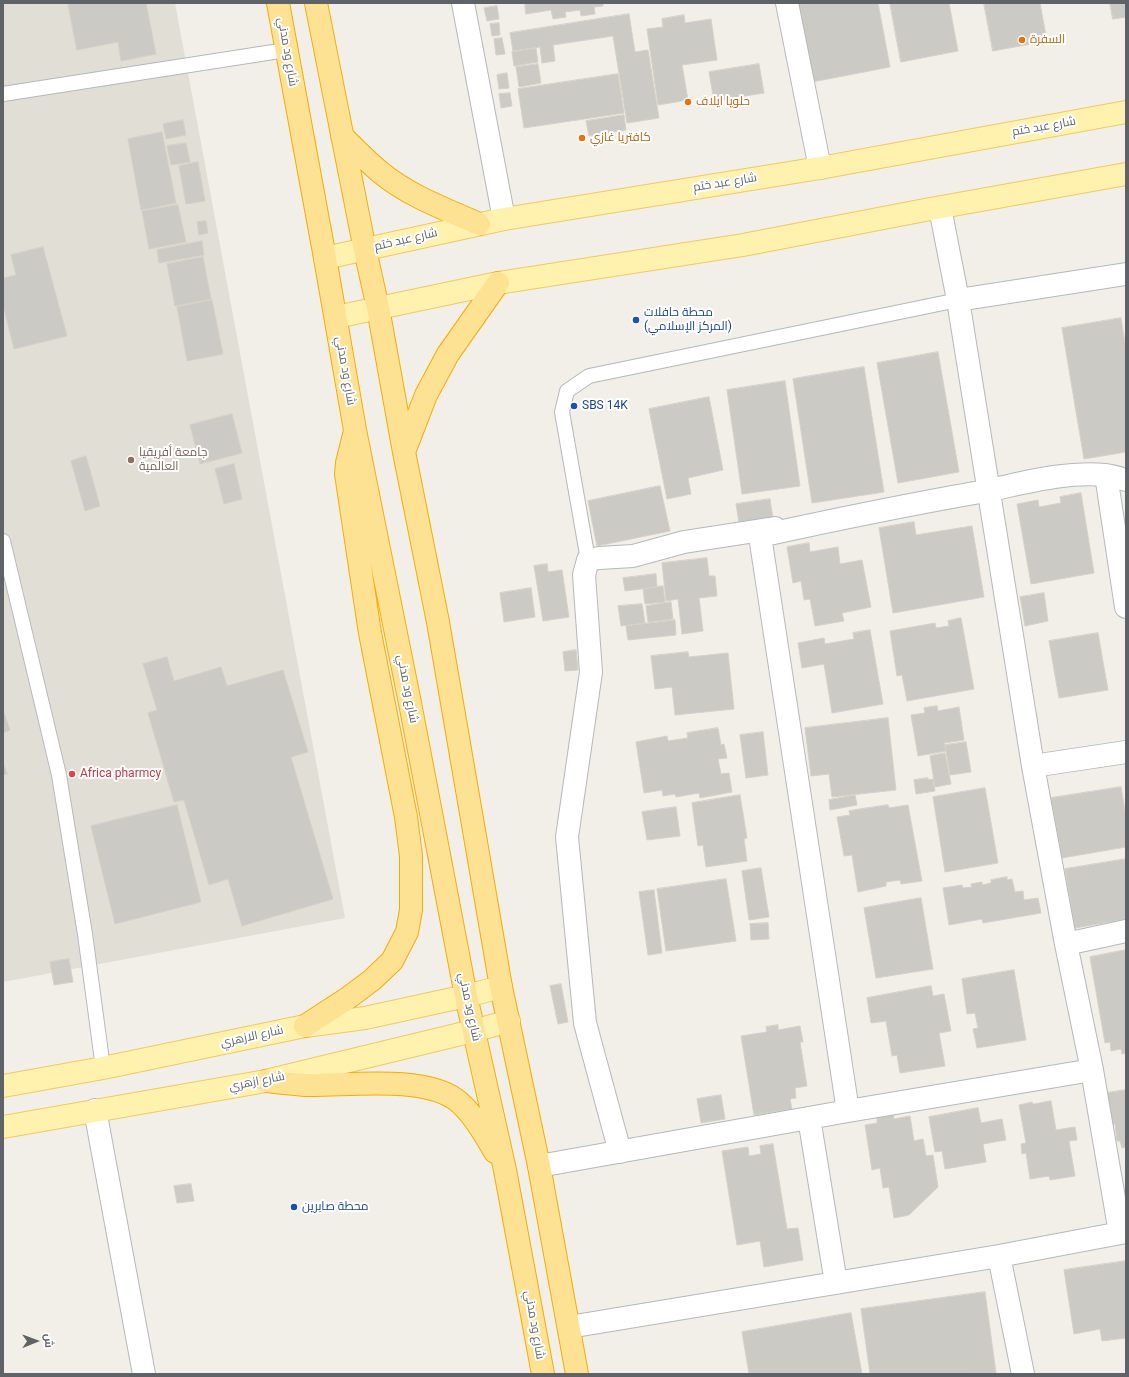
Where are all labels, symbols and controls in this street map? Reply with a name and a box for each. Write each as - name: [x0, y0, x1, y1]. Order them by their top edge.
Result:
- street label: شارع ود مدني: [274, 17, 300, 87]
- place label: السفرة: [1030, 33, 1065, 47]
- marker: السفرة: [1017, 35, 1027, 45]
- place label: حلويا ايلاف: [696, 95, 750, 109]
- marker: حلويا ايلاف: [683, 97, 693, 107]
- street label: شارع عبد ختم: [1011, 114, 1077, 140]
- place label: كافتريا غازي: [590, 131, 651, 145]
- marker: كافتريا غازي: [577, 133, 587, 143]
- street label: شارع عبد ختم: [692, 171, 758, 195]
- street label: شارع عبد ختم: [373, 226, 439, 254]
- place label: محطة حافلات (المركز الإسلامي): [644, 306, 732, 334]
- marker: محطة حافلات (المركز الإسلامي): [631, 315, 641, 325]
- street label: شارع ود مدني: [332, 336, 358, 406]
- place label: SBS 14K: [582, 399, 628, 413]
- marker: SBS 14K: [569, 401, 579, 411]
- place label: جامعة أفريقيا العالمية: [139, 446, 207, 474]
- marker: جامعة أفريقيا العالمية: [126, 455, 136, 465]
- street label: شارع ود مدني: [393, 654, 421, 724]
- place label: Africa pharmcy: [80, 767, 161, 781]
- marker: Africa pharmcy: [67, 769, 77, 779]
- street label: شارع ود مدني: [455, 972, 483, 1042]
- street label: شارع الازهري: [219, 1023, 285, 1051]
- street label: شارع ازهري: [228, 1070, 286, 1094]
- place label: محطة صابرين: [302, 1200, 369, 1214]
- marker: محطة صابرين: [289, 1202, 299, 1212]
- street label: شارع ود مدني: [521, 1290, 547, 1360]
- north arrow: [16, 1321, 56, 1361]
- text: ش: [42, 1334, 55, 1348]

